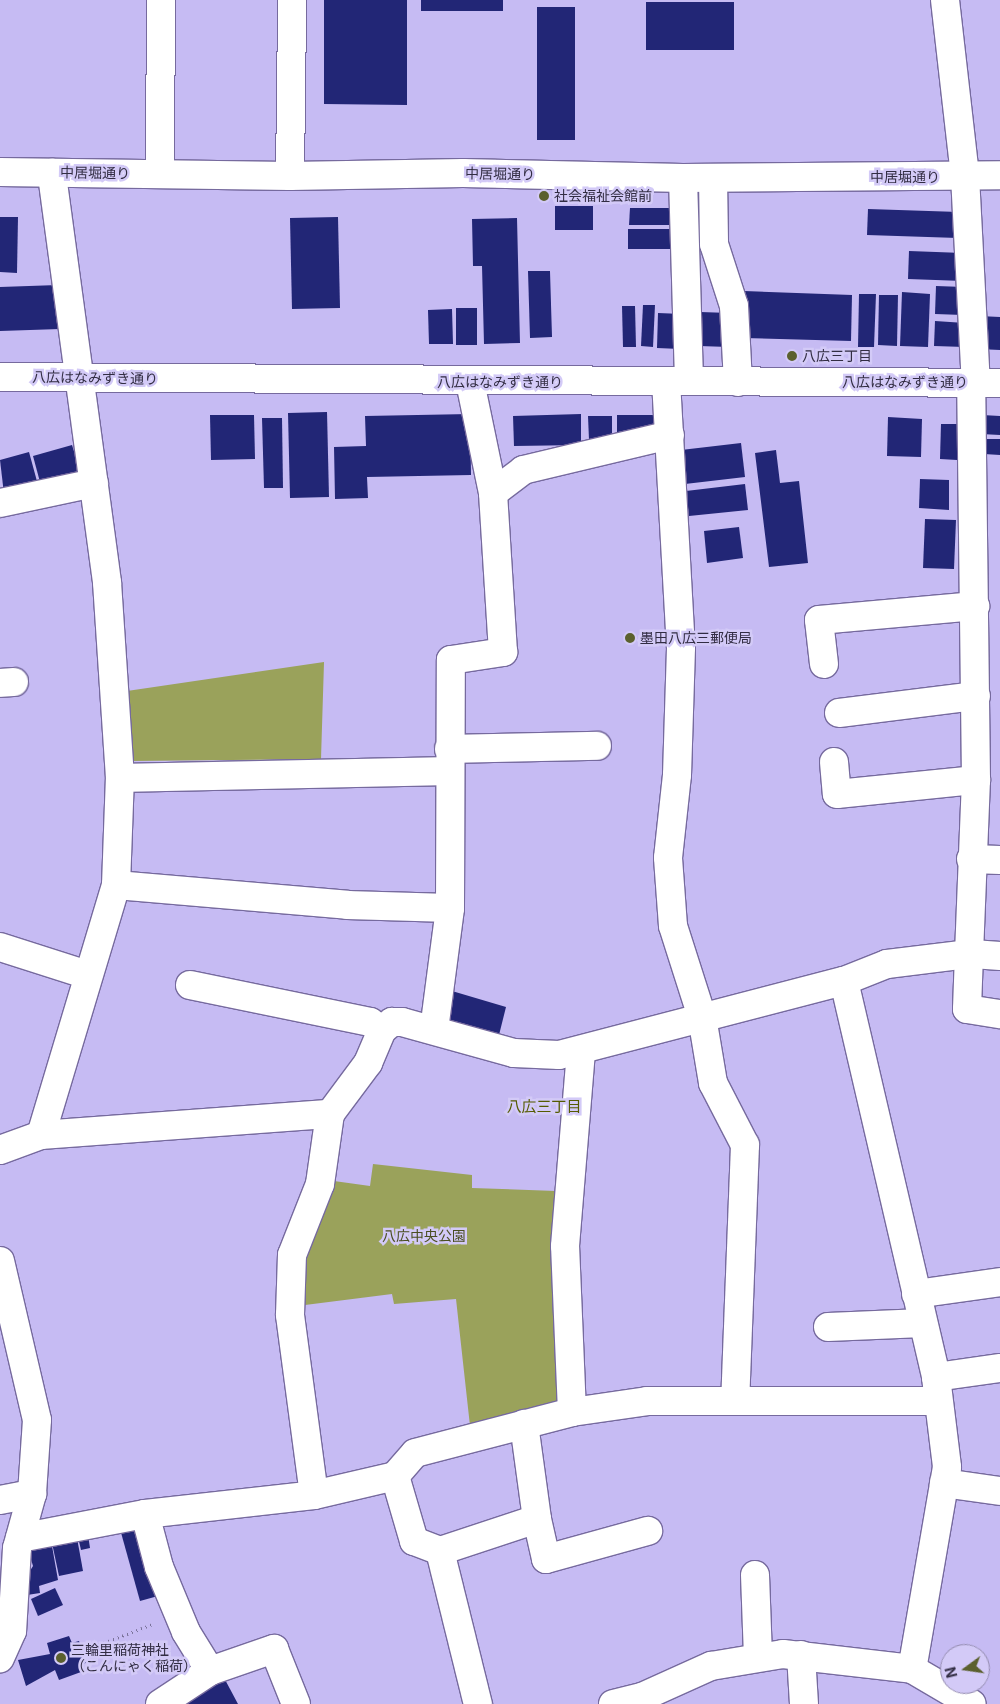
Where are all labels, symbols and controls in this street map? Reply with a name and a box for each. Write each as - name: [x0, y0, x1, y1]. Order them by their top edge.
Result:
- street label: 中居堀通り: [60, 164, 130, 182]
- street label: 中居堀通り: [465, 165, 535, 183]
- street label: 中居堀通り: [870, 169, 940, 185]
- place label: 社会福祉会館前: [554, 188, 652, 204]
- marker: 社会福祉会館前: [538, 190, 550, 202]
- place label: 八広三丁目: [802, 348, 872, 364]
- marker: 八広三丁目: [786, 350, 798, 362]
- street label: 八広はなみずき通り: [32, 369, 158, 387]
- street label: 八広はなみずき通り: [437, 374, 563, 390]
- street label: 八広はなみずき通り: [842, 374, 968, 390]
- place label: 墨田八広三郵便局: [640, 630, 752, 646]
- marker: 墨田八広三郵便局: [624, 632, 636, 644]
- district label: 八広三丁目: [507, 1098, 581, 1116]
- park label: 八広中央公園: [382, 1228, 466, 1244]
- place label: 三輪里稲荷神社 （こんにゃく稲荷）: [71, 1642, 197, 1674]
- north arrow: [940, 1644, 990, 1694]
- marker: 三輪里稲荷神社 （こんにゃく稲荷）: [55, 1652, 67, 1664]
- text: N: [941, 1665, 960, 1680]

